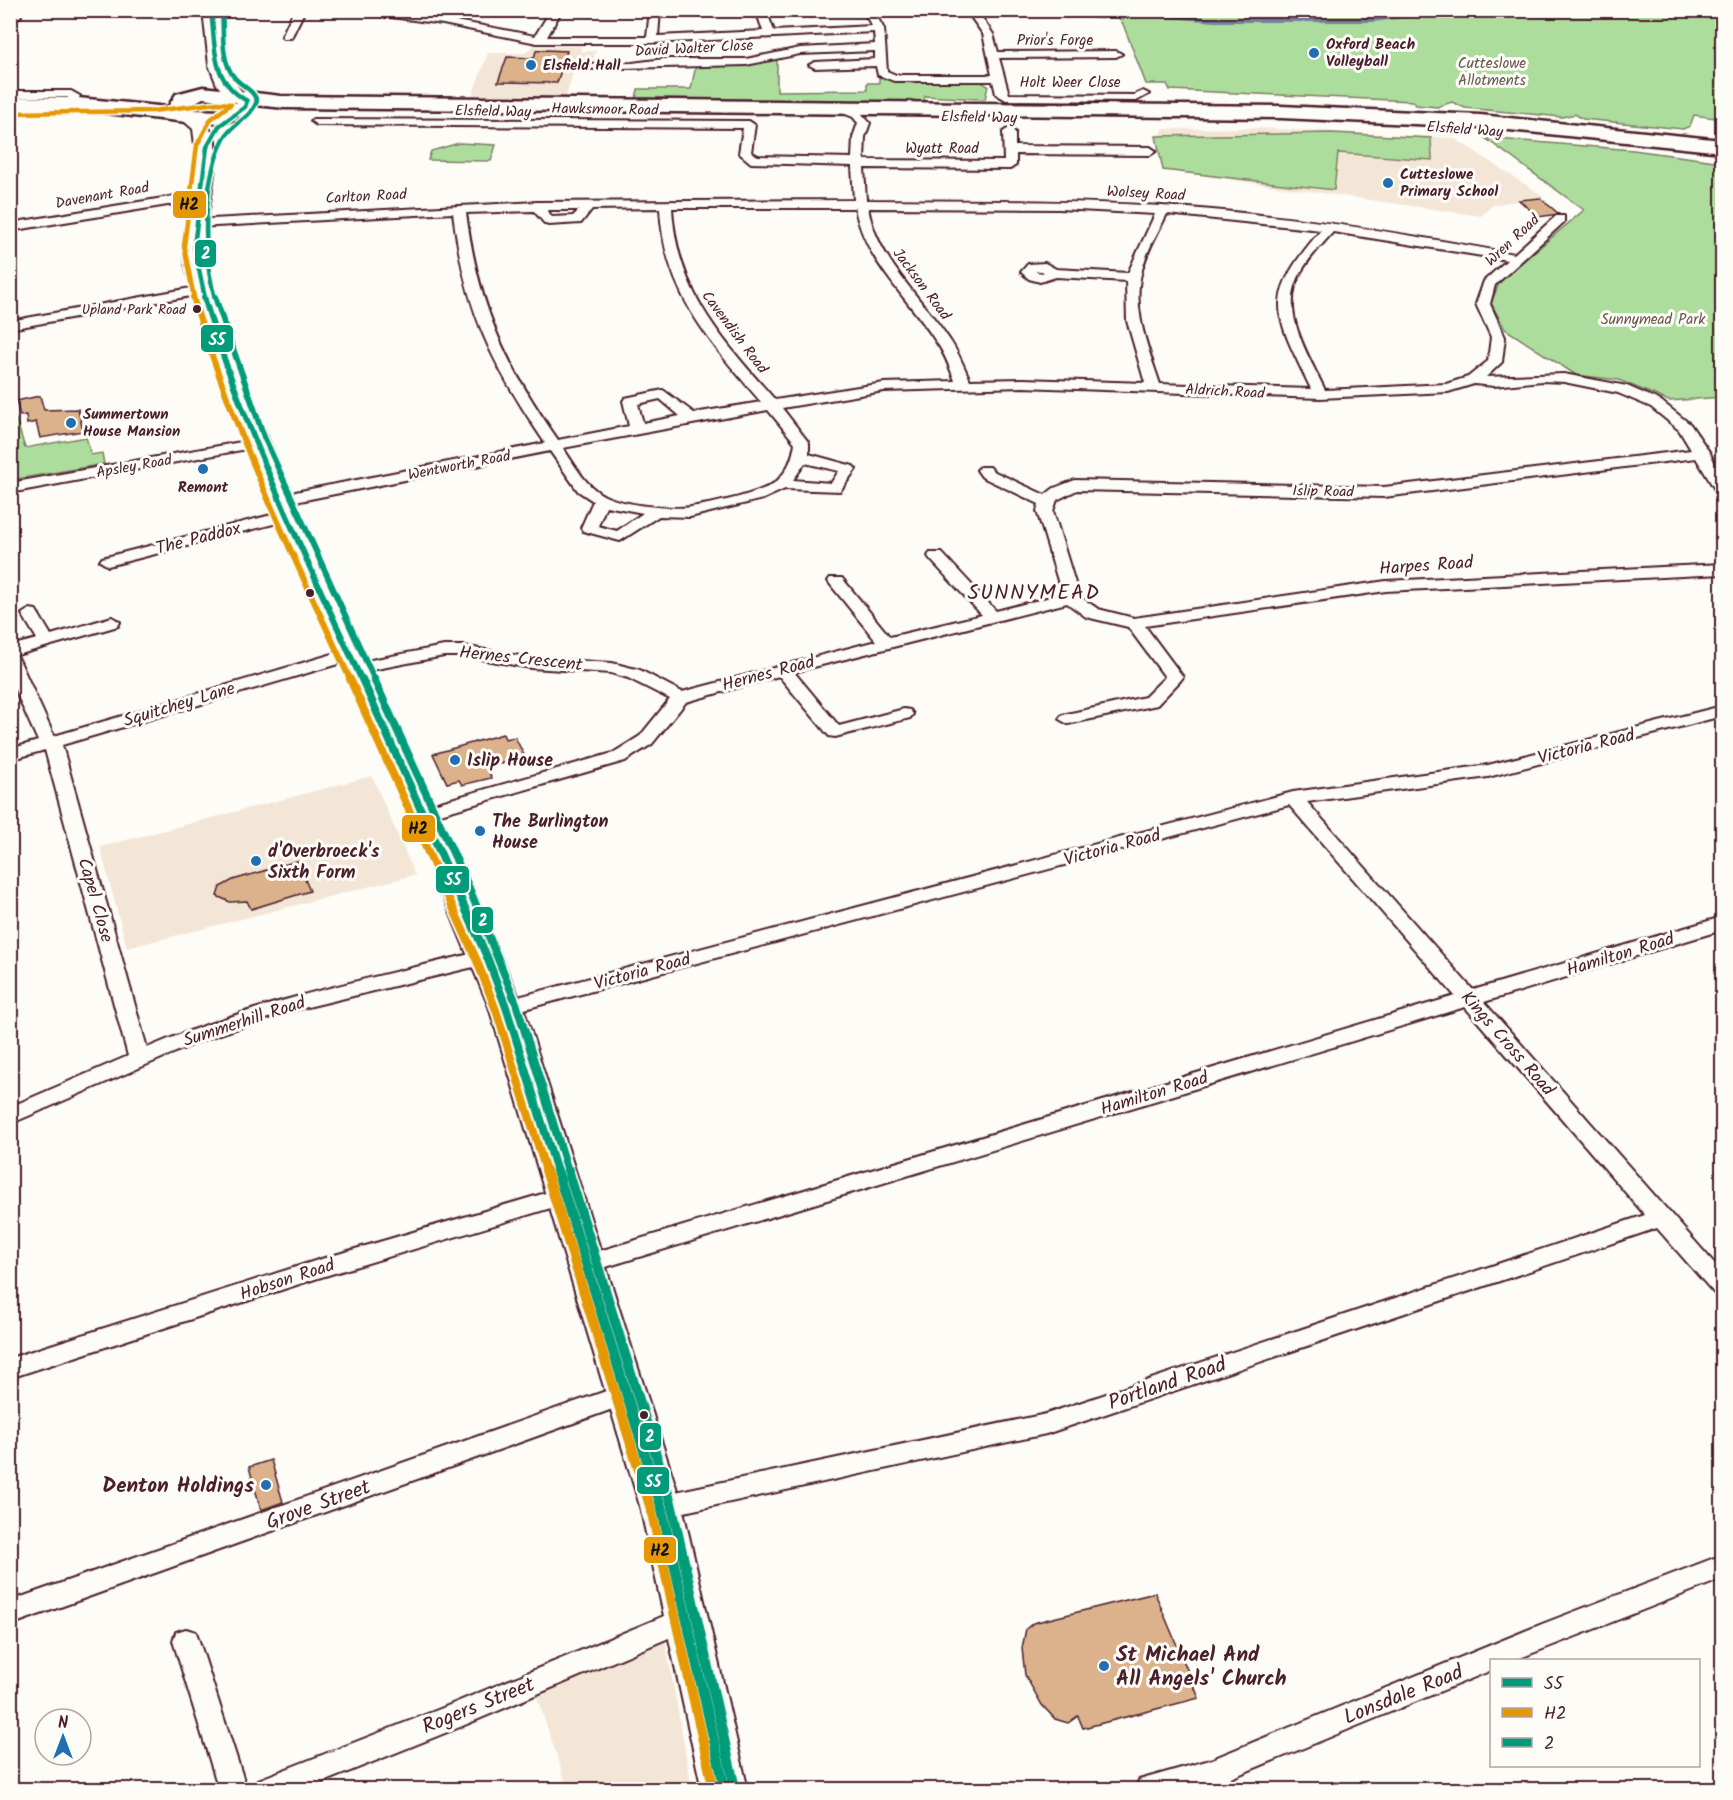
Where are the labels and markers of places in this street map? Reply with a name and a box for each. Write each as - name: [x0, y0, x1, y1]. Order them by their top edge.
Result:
- place label: Oxford Beach Volleyball: [1326, 33, 1415, 74]
- marker: Oxford Beach Volleyball: [1307, 46, 1321, 60]
- place label: Elsfield Hall: [543, 54, 621, 78]
- marker: Elsfield Hall: [524, 58, 538, 72]
- place label: Cutteslowe Primary School: [1400, 163, 1498, 204]
- marker: Cutteslowe Primary School: [1381, 176, 1395, 190]
- place label: Upland Park Road: [82, 299, 187, 321]
- marker: Upland Park Road: [191, 303, 203, 315]
- place label: Summertown House Mansion: [83, 403, 180, 444]
- marker: Summertown House Mansion: [64, 416, 78, 430]
- marker: Remont: [196, 462, 210, 476]
- place label: Remont: [178, 476, 228, 500]
- unlabelled marker: [304, 587, 316, 599]
- place label: Islip House: [467, 747, 553, 776]
- marker: Islip House: [448, 753, 462, 767]
- place label: The Burlington House: [492, 808, 609, 858]
- marker: The Burlington House: [473, 824, 487, 838]
- place label: d'Overbroeck's Sixth Form: [268, 838, 380, 888]
- marker: d'Overbroeck's Sixth Form: [249, 854, 263, 868]
- unlabelled marker: [638, 1409, 650, 1421]
- place label: Denton Holdings: [102, 1470, 254, 1503]
- marker: Denton Holdings: [259, 1478, 273, 1492]
- place label: St Michael And All Angels' Church: [1116, 1639, 1287, 1696]
- marker: St Michael And All Angels' Church: [1097, 1659, 1111, 1673]

